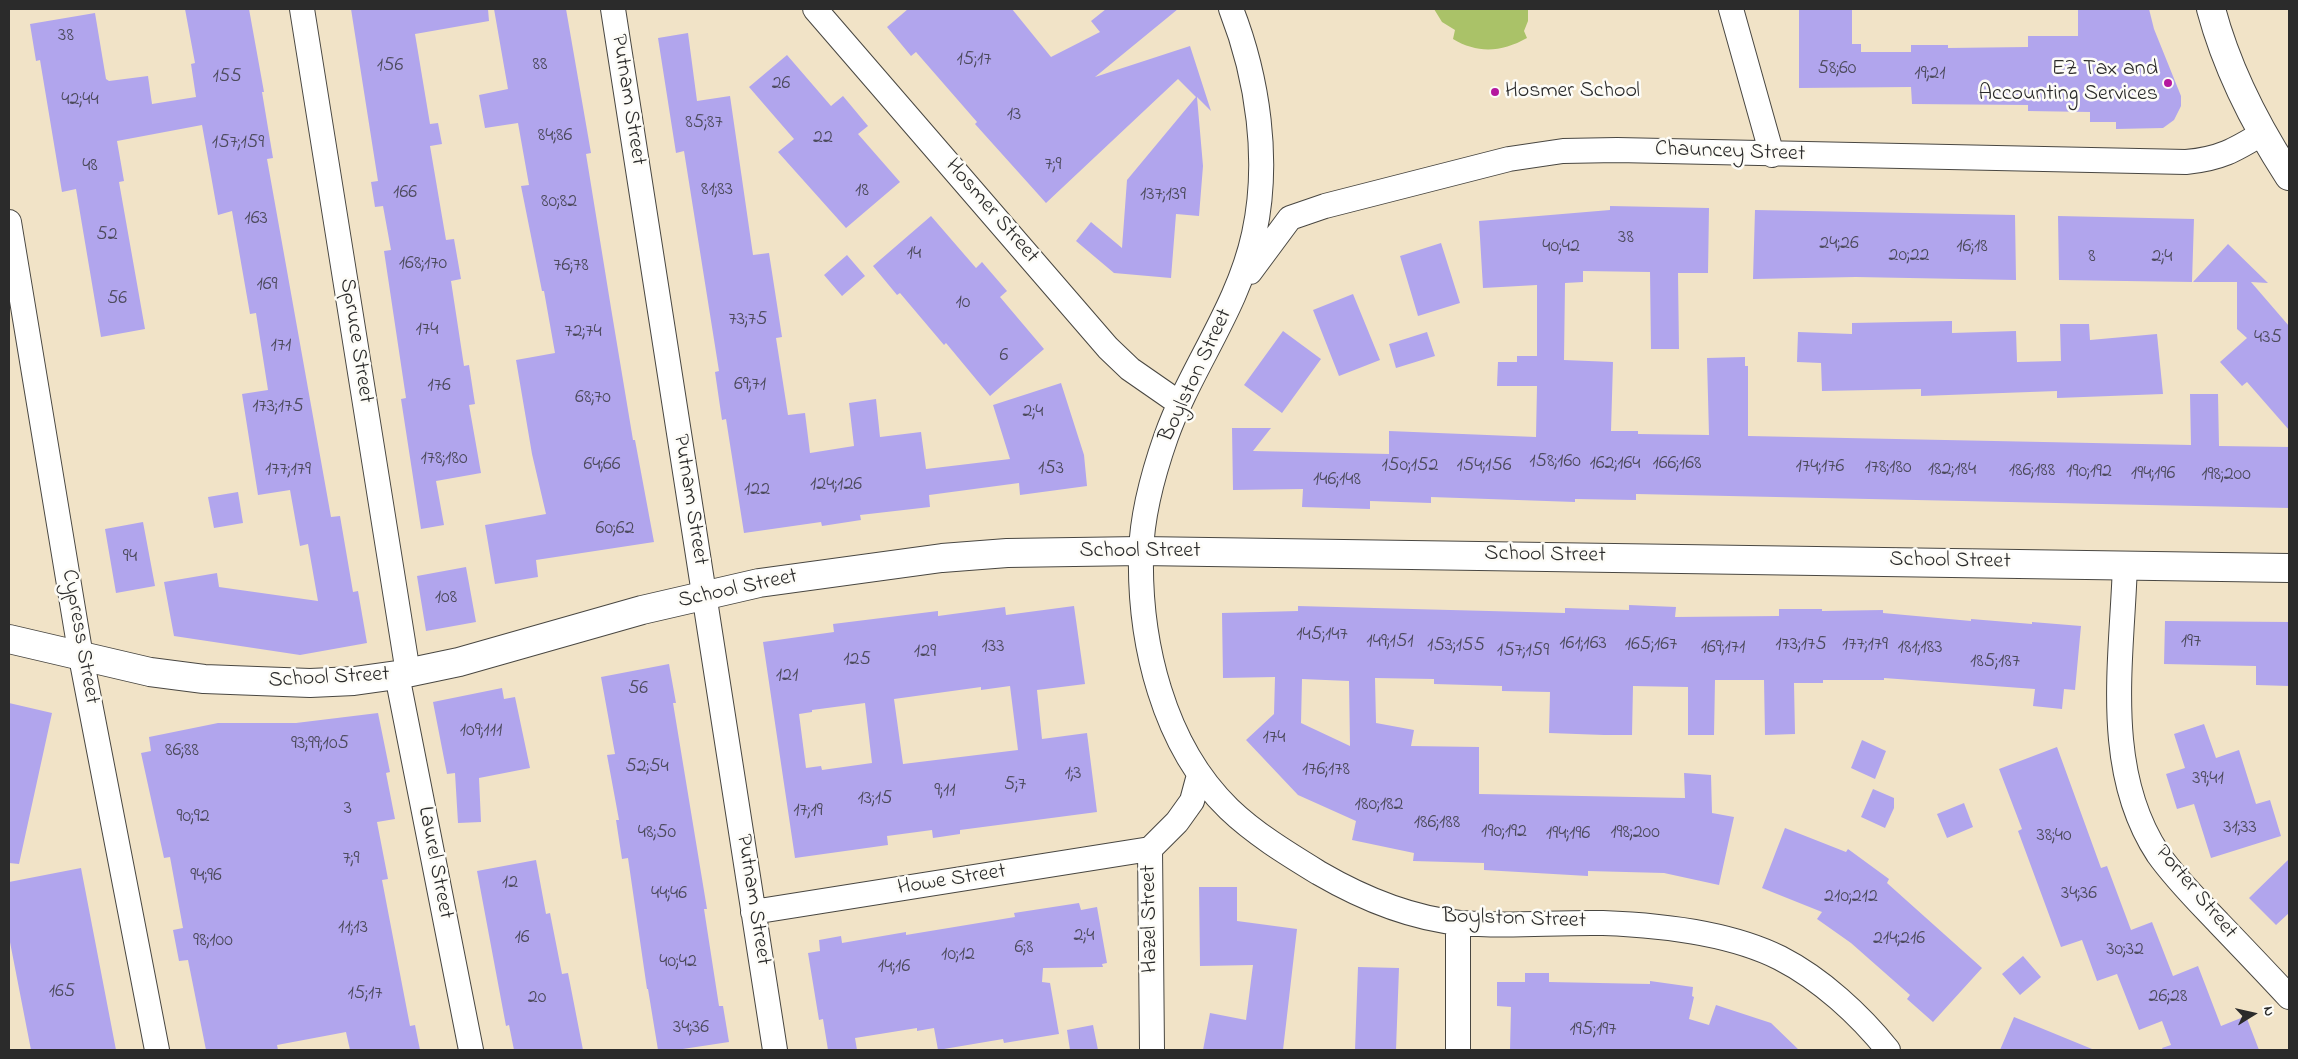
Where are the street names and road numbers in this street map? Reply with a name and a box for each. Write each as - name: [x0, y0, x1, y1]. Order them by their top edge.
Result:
- street label: Putnam Street: [604, 33, 650, 167]
- street label: Chauncey Street: [1654, 137, 1806, 169]
- street label: Hosmer Street: [938, 154, 1044, 270]
- street label: Spruce Street: [332, 277, 378, 405]
- street label: Boylston Street: [1155, 305, 1239, 447]
- street label: Putnam Street: [666, 433, 712, 567]
- street label: School Street: [1079, 539, 1201, 565]
- street label: School Street: [1484, 542, 1606, 570]
- street label: School Street: [1889, 548, 2011, 576]
- street label: School Street: [676, 564, 800, 616]
- street label: Cypress Street: [54, 568, 104, 706]
- street label: School Street: [268, 663, 390, 695]
- street label: Laurel Street: [410, 805, 458, 921]
- street label: Putnam Street: [729, 833, 775, 967]
- street label: Porter Street: [2148, 841, 2242, 945]
- street label: Howe Street: [896, 859, 1008, 903]
- street label: Hazel Street: [1137, 865, 1165, 973]
- street label: Boylston Street: [1442, 904, 1586, 936]

